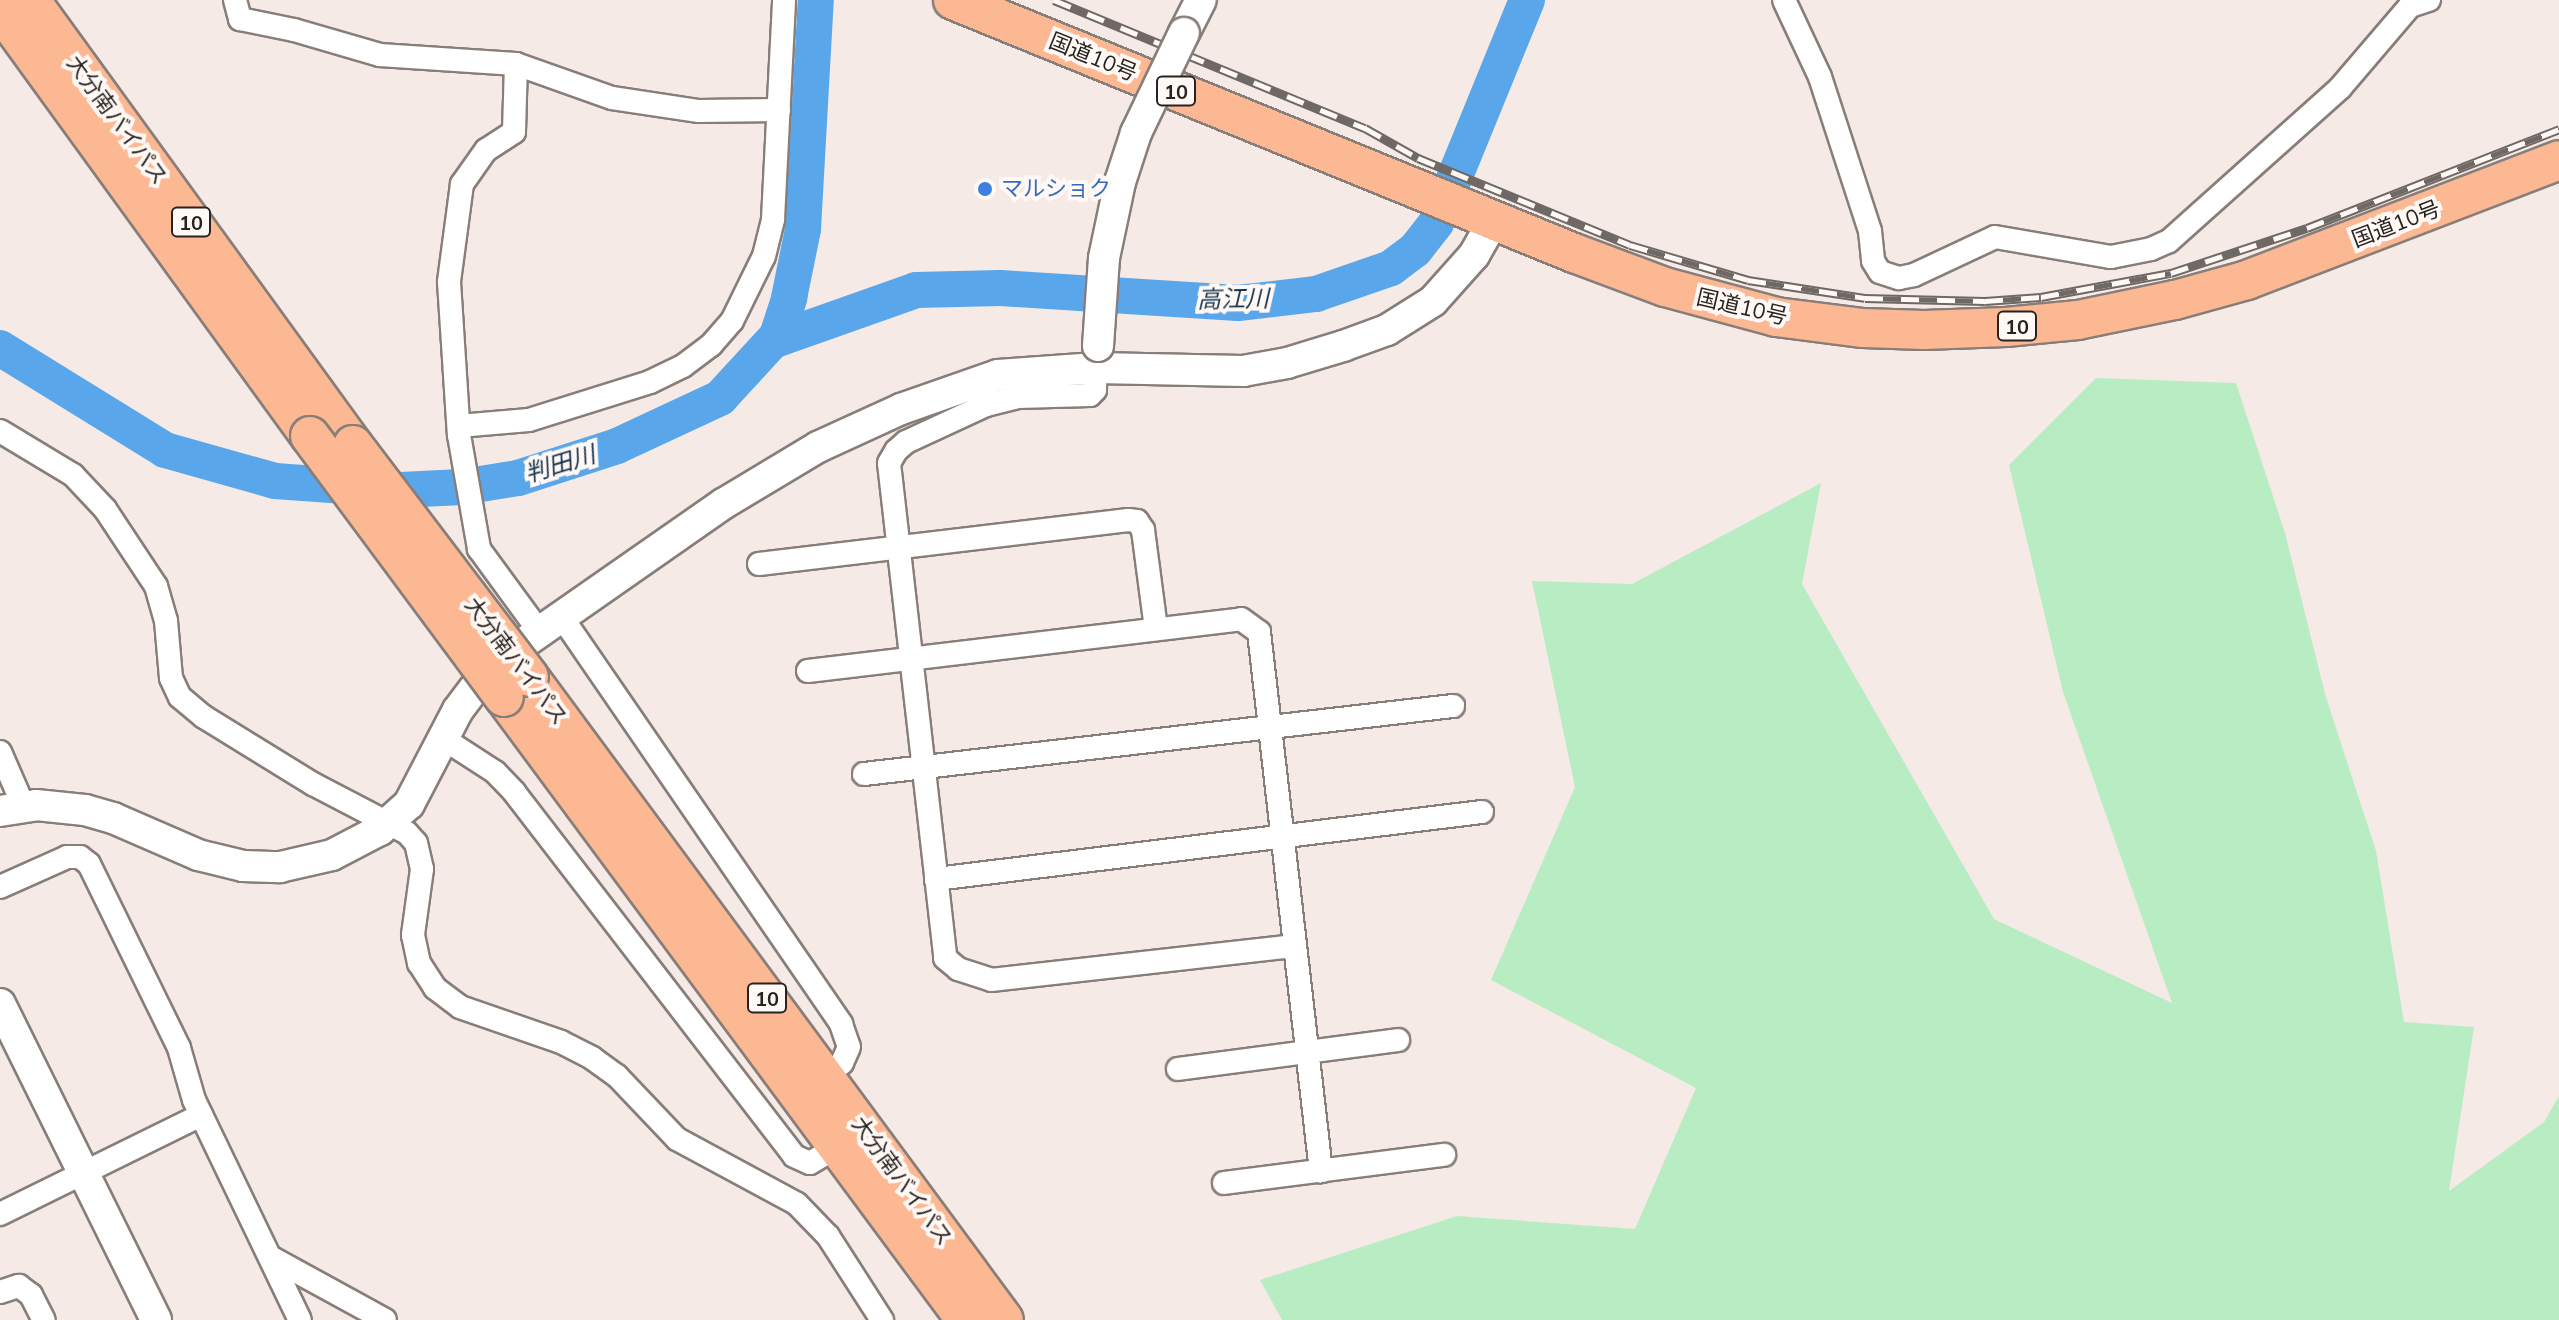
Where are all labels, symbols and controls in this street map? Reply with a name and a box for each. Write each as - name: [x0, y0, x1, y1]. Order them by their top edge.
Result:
- street label: 国道10号: [1045, 27, 1141, 87]
- street label: 大分南バイパス: [61, 50, 173, 190]
- road number: 10: [1156, 75, 1196, 107]
- place label: マルショク: [1001, 176, 1111, 202]
- marker: マルショク: [976, 180, 994, 198]
- street label: 国道10号: [2348, 195, 2444, 253]
- road number: 10: [171, 206, 211, 238]
- water label: 高江川: [1197, 284, 1269, 314]
- street label: 国道10号: [1694, 284, 1790, 330]
- road number: 10: [1997, 310, 2037, 342]
- water label: 判田川: [521, 440, 599, 488]
- street label: 大分南バイパス: [459, 592, 573, 730]
- road number: 10: [747, 982, 787, 1014]
- street label: 大分南バイパス: [846, 1111, 958, 1251]

